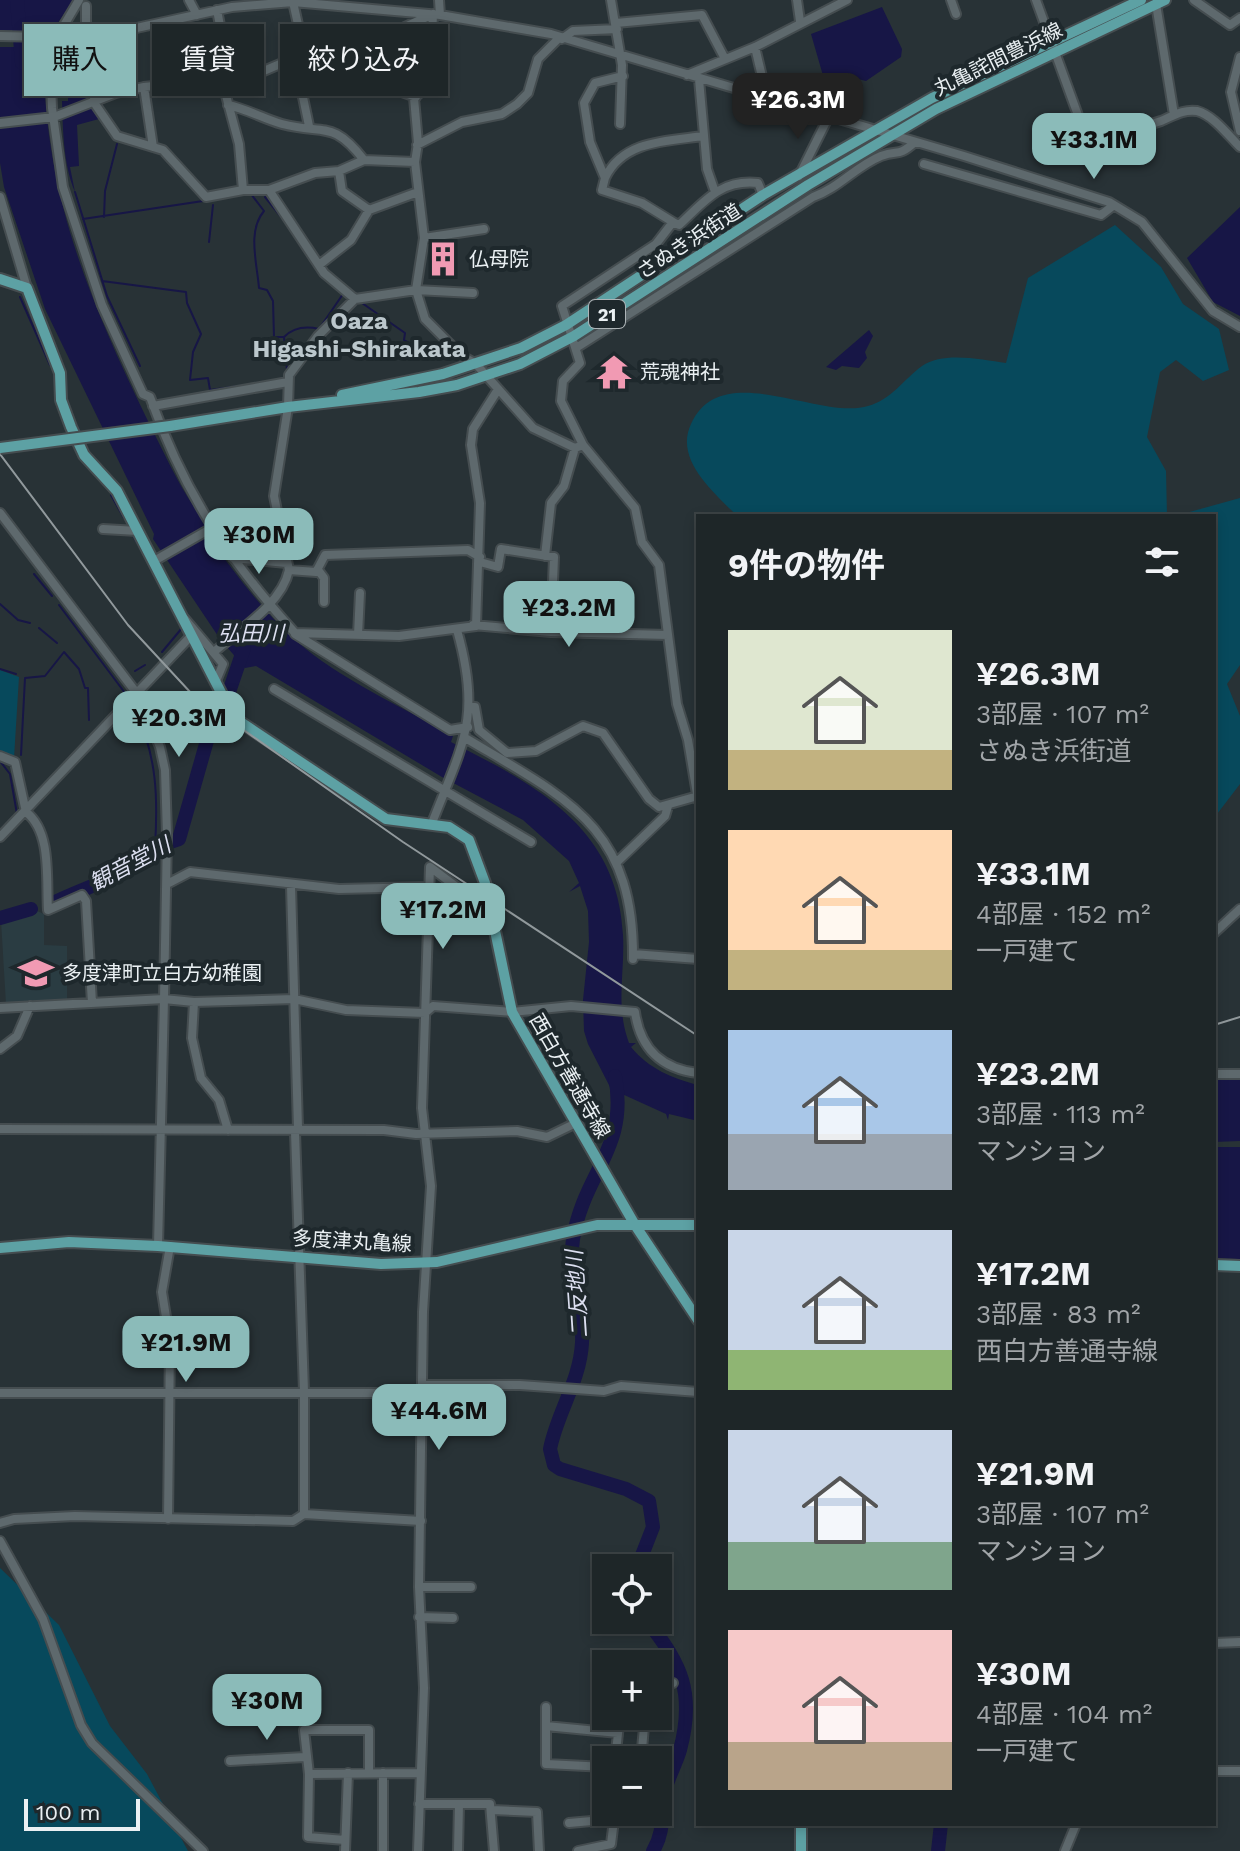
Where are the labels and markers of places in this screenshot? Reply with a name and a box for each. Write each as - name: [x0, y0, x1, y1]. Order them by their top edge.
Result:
- pin: ¥26.3M: [733, 73, 863, 141]
- pin: ¥33.1M: [1029, 113, 1159, 181]
- building icon: 仏母院: [424, 240, 462, 278]
- place label: 仏母院: [469, 247, 529, 271]
- temple icon: 荒魂神社: [595, 353, 633, 391]
- place label: 荒魂神社: [640, 360, 720, 384]
- pin: ¥30M: [212, 508, 306, 576]
- pin: ¥23.2M: [504, 581, 634, 649]
- pin: ¥20.3M: [114, 691, 244, 759]
- pin: ¥17.2M: [378, 883, 508, 951]
- school or university icon: 多度津町立白方幼稚園: [17, 954, 55, 992]
- place label: 多度津町立白方幼稚園: [62, 961, 262, 985]
- pin: ¥21.9M: [121, 1316, 251, 1384]
- pin: ¥44.6M: [374, 1384, 504, 1452]
- pin: ¥30M: [220, 1674, 314, 1742]

